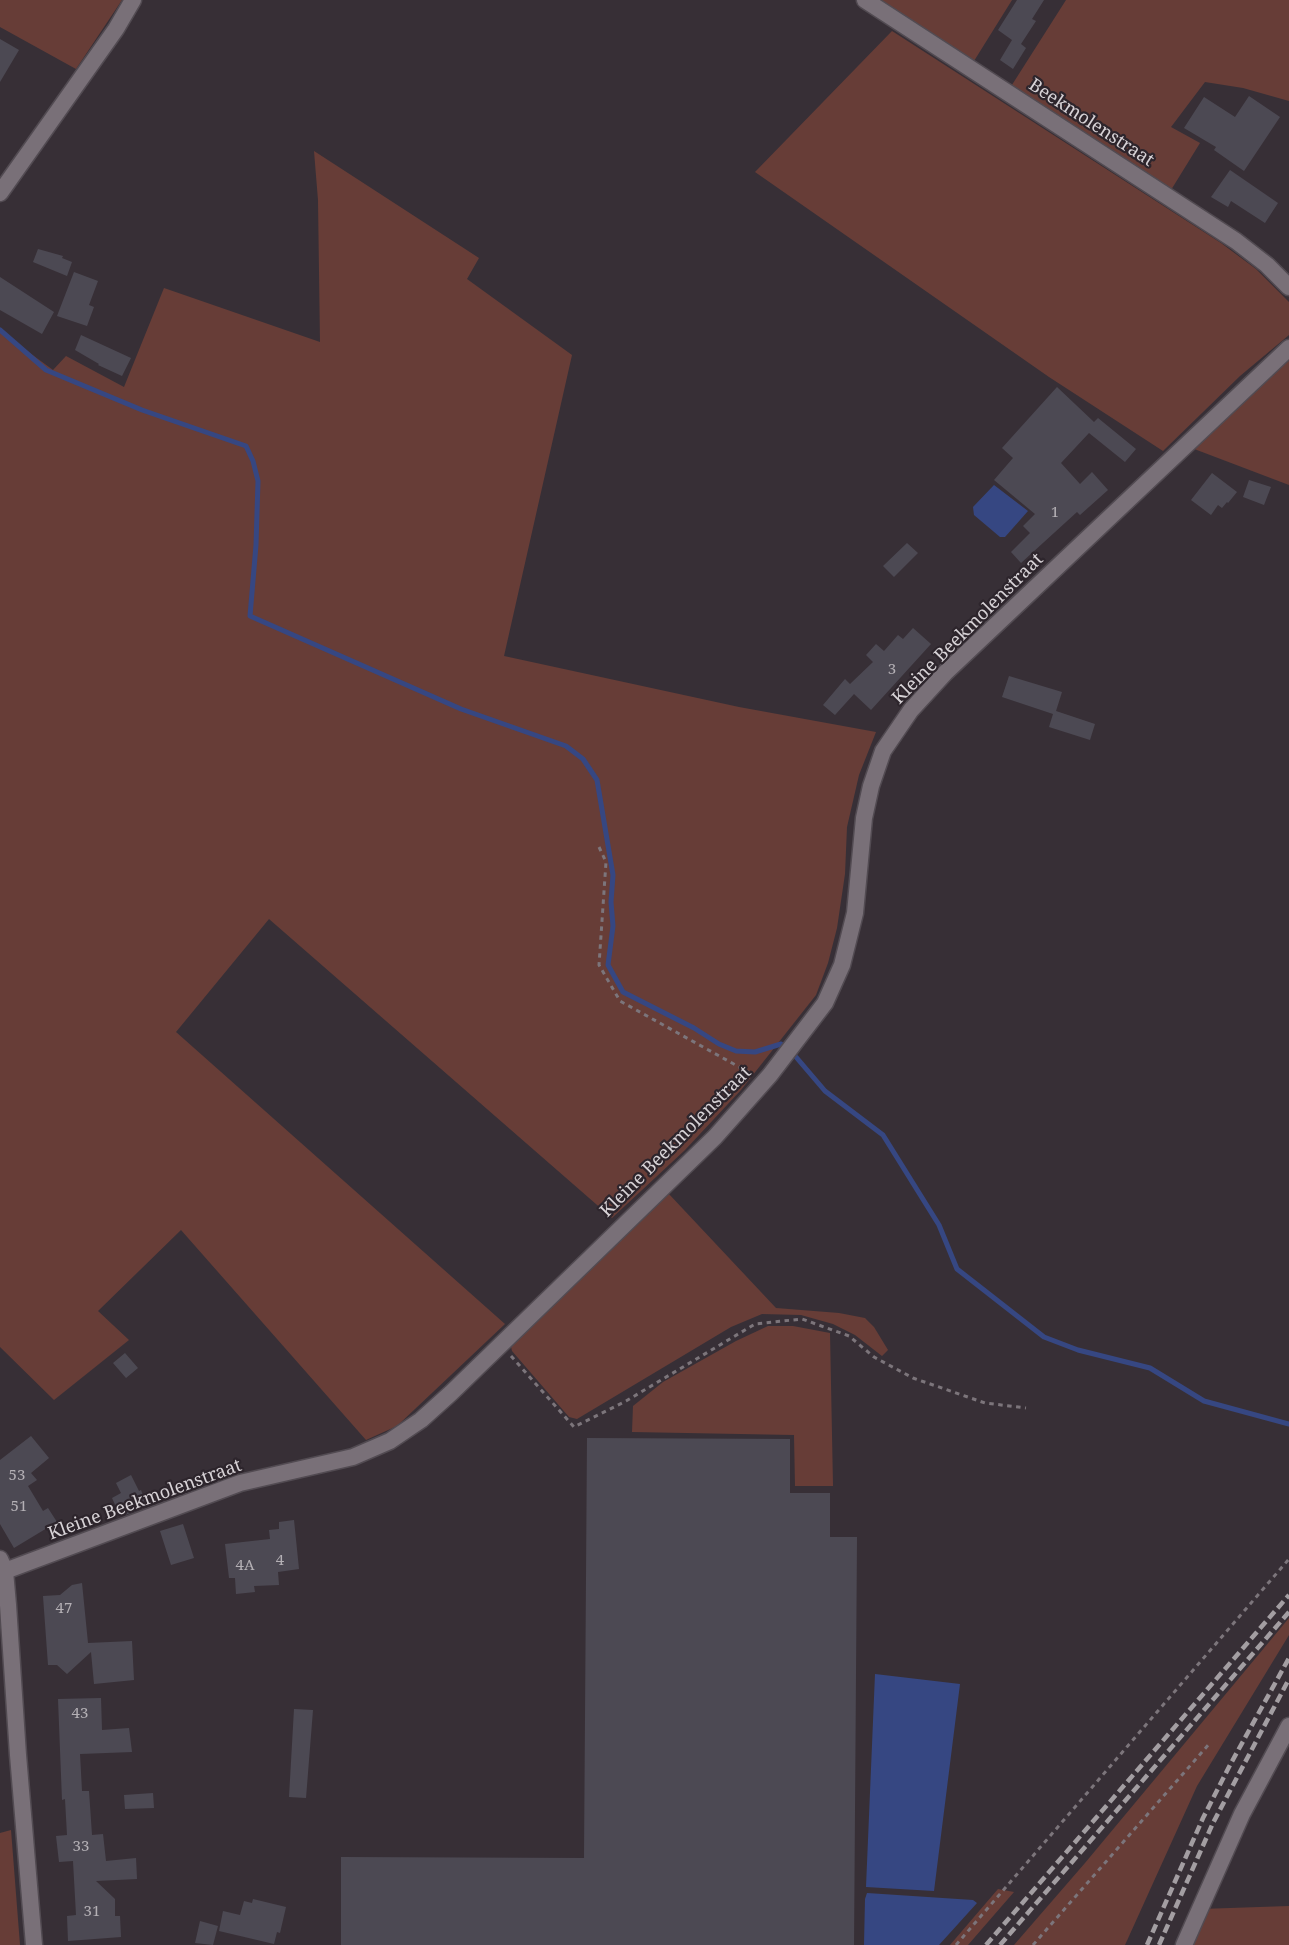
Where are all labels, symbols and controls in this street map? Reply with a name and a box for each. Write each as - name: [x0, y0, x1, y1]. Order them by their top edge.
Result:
- street label: Beekmolenstraat: [1024, 74, 1158, 172]
- house number: 1: [1051, 504, 1059, 522]
- street label: Kleine Beekmolenstraat: [888, 549, 1048, 709]
- house number: 3: [888, 661, 896, 679]
- street label: Kleine Beekmolenstraat: [596, 1062, 756, 1222]
- street label: Kleine Beekmolenstraat: [45, 1455, 245, 1545]
- house number: 53: [9, 1467, 25, 1485]
- house number: 51: [11, 1498, 27, 1516]
- house number: 4: [276, 1552, 284, 1570]
- house number: 4A: [236, 1557, 254, 1575]
- house number: 47: [56, 1600, 72, 1618]
- house number: 43: [72, 1705, 88, 1723]
- house number: 33: [73, 1838, 89, 1856]
- house number: 31: [84, 1903, 100, 1921]

